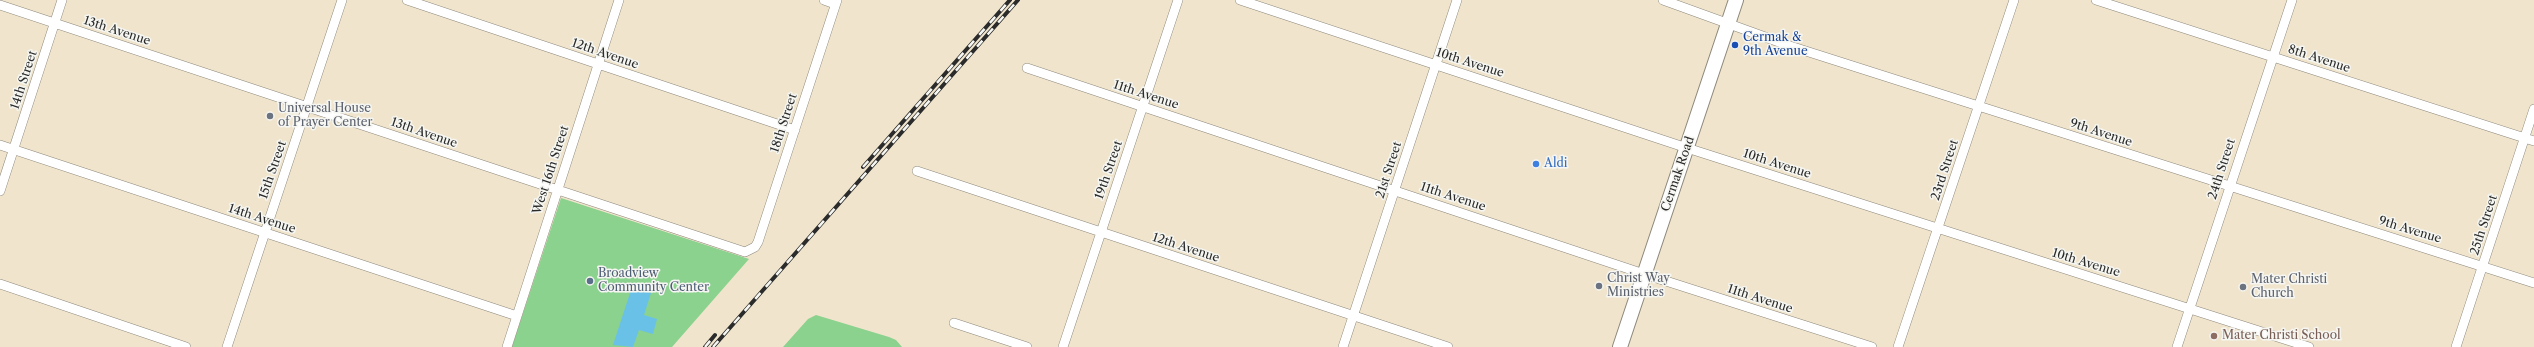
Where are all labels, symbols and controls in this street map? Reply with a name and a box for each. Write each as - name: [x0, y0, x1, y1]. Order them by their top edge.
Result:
- street label: 13th Avenue: [82, 13, 152, 49]
- place label: Cermak & 9th Avenue: [1743, 31, 1808, 59]
- street label: 12th Avenue: [570, 36, 640, 72]
- marker: Cermak & 9th Avenue: [1730, 40, 1740, 50]
- street label: 8th Avenue: [2286, 42, 2352, 76]
- street label: 10th Avenue: [1434, 45, 1506, 81]
- street label: 14th Street: [8, 49, 40, 111]
- street label: 11th Avenue: [1112, 78, 1180, 112]
- street label: 18th Street: [768, 92, 800, 154]
- place label: Universal House of Prayer Center: [278, 102, 373, 130]
- marker: Universal House of Prayer Center: [265, 111, 275, 121]
- street label: 13th Avenue: [389, 115, 459, 151]
- street label: 9th Avenue: [2068, 116, 2134, 150]
- street label: West 16th Street: [530, 124, 572, 216]
- street label: Cermak Road: [1658, 135, 1698, 213]
- street label: 24th Street: [2205, 137, 2239, 201]
- street label: 23rd Street: [1928, 138, 1962, 202]
- street label: 15th Street: [256, 139, 290, 201]
- street label: 19th Street: [1092, 139, 1126, 201]
- street label: 21st Street: [1373, 140, 1405, 200]
- street label: 10th Avenue: [1741, 146, 1813, 182]
- place label: Aldi: [1544, 157, 1567, 171]
- marker: Aldi: [1531, 159, 1541, 169]
- street label: 11th Avenue: [1419, 180, 1487, 214]
- street label: 25th Street: [2468, 193, 2500, 257]
- street label: 14th Avenue: [227, 201, 297, 237]
- street label: 9th Avenue: [2377, 214, 2443, 246]
- street label: 12th Avenue: [1151, 230, 1221, 266]
- street label: 10th Avenue: [2050, 246, 2122, 280]
- place label: Broadview Community Center: [598, 267, 709, 295]
- place label: Christ Way Ministries: [1607, 272, 1670, 300]
- place label: Mater Christi Church: [2251, 273, 2327, 301]
- marker: Broadview Community Center: [585, 276, 595, 286]
- marker: Christ Way Ministries: [1594, 281, 1604, 291]
- street label: 11th Avenue: [1726, 282, 1794, 316]
- marker: Mater Christi Church: [2238, 282, 2248, 292]
- place label: Mater Christi School: [2222, 329, 2341, 343]
- marker: Mater Christi School: [2209, 331, 2219, 341]

